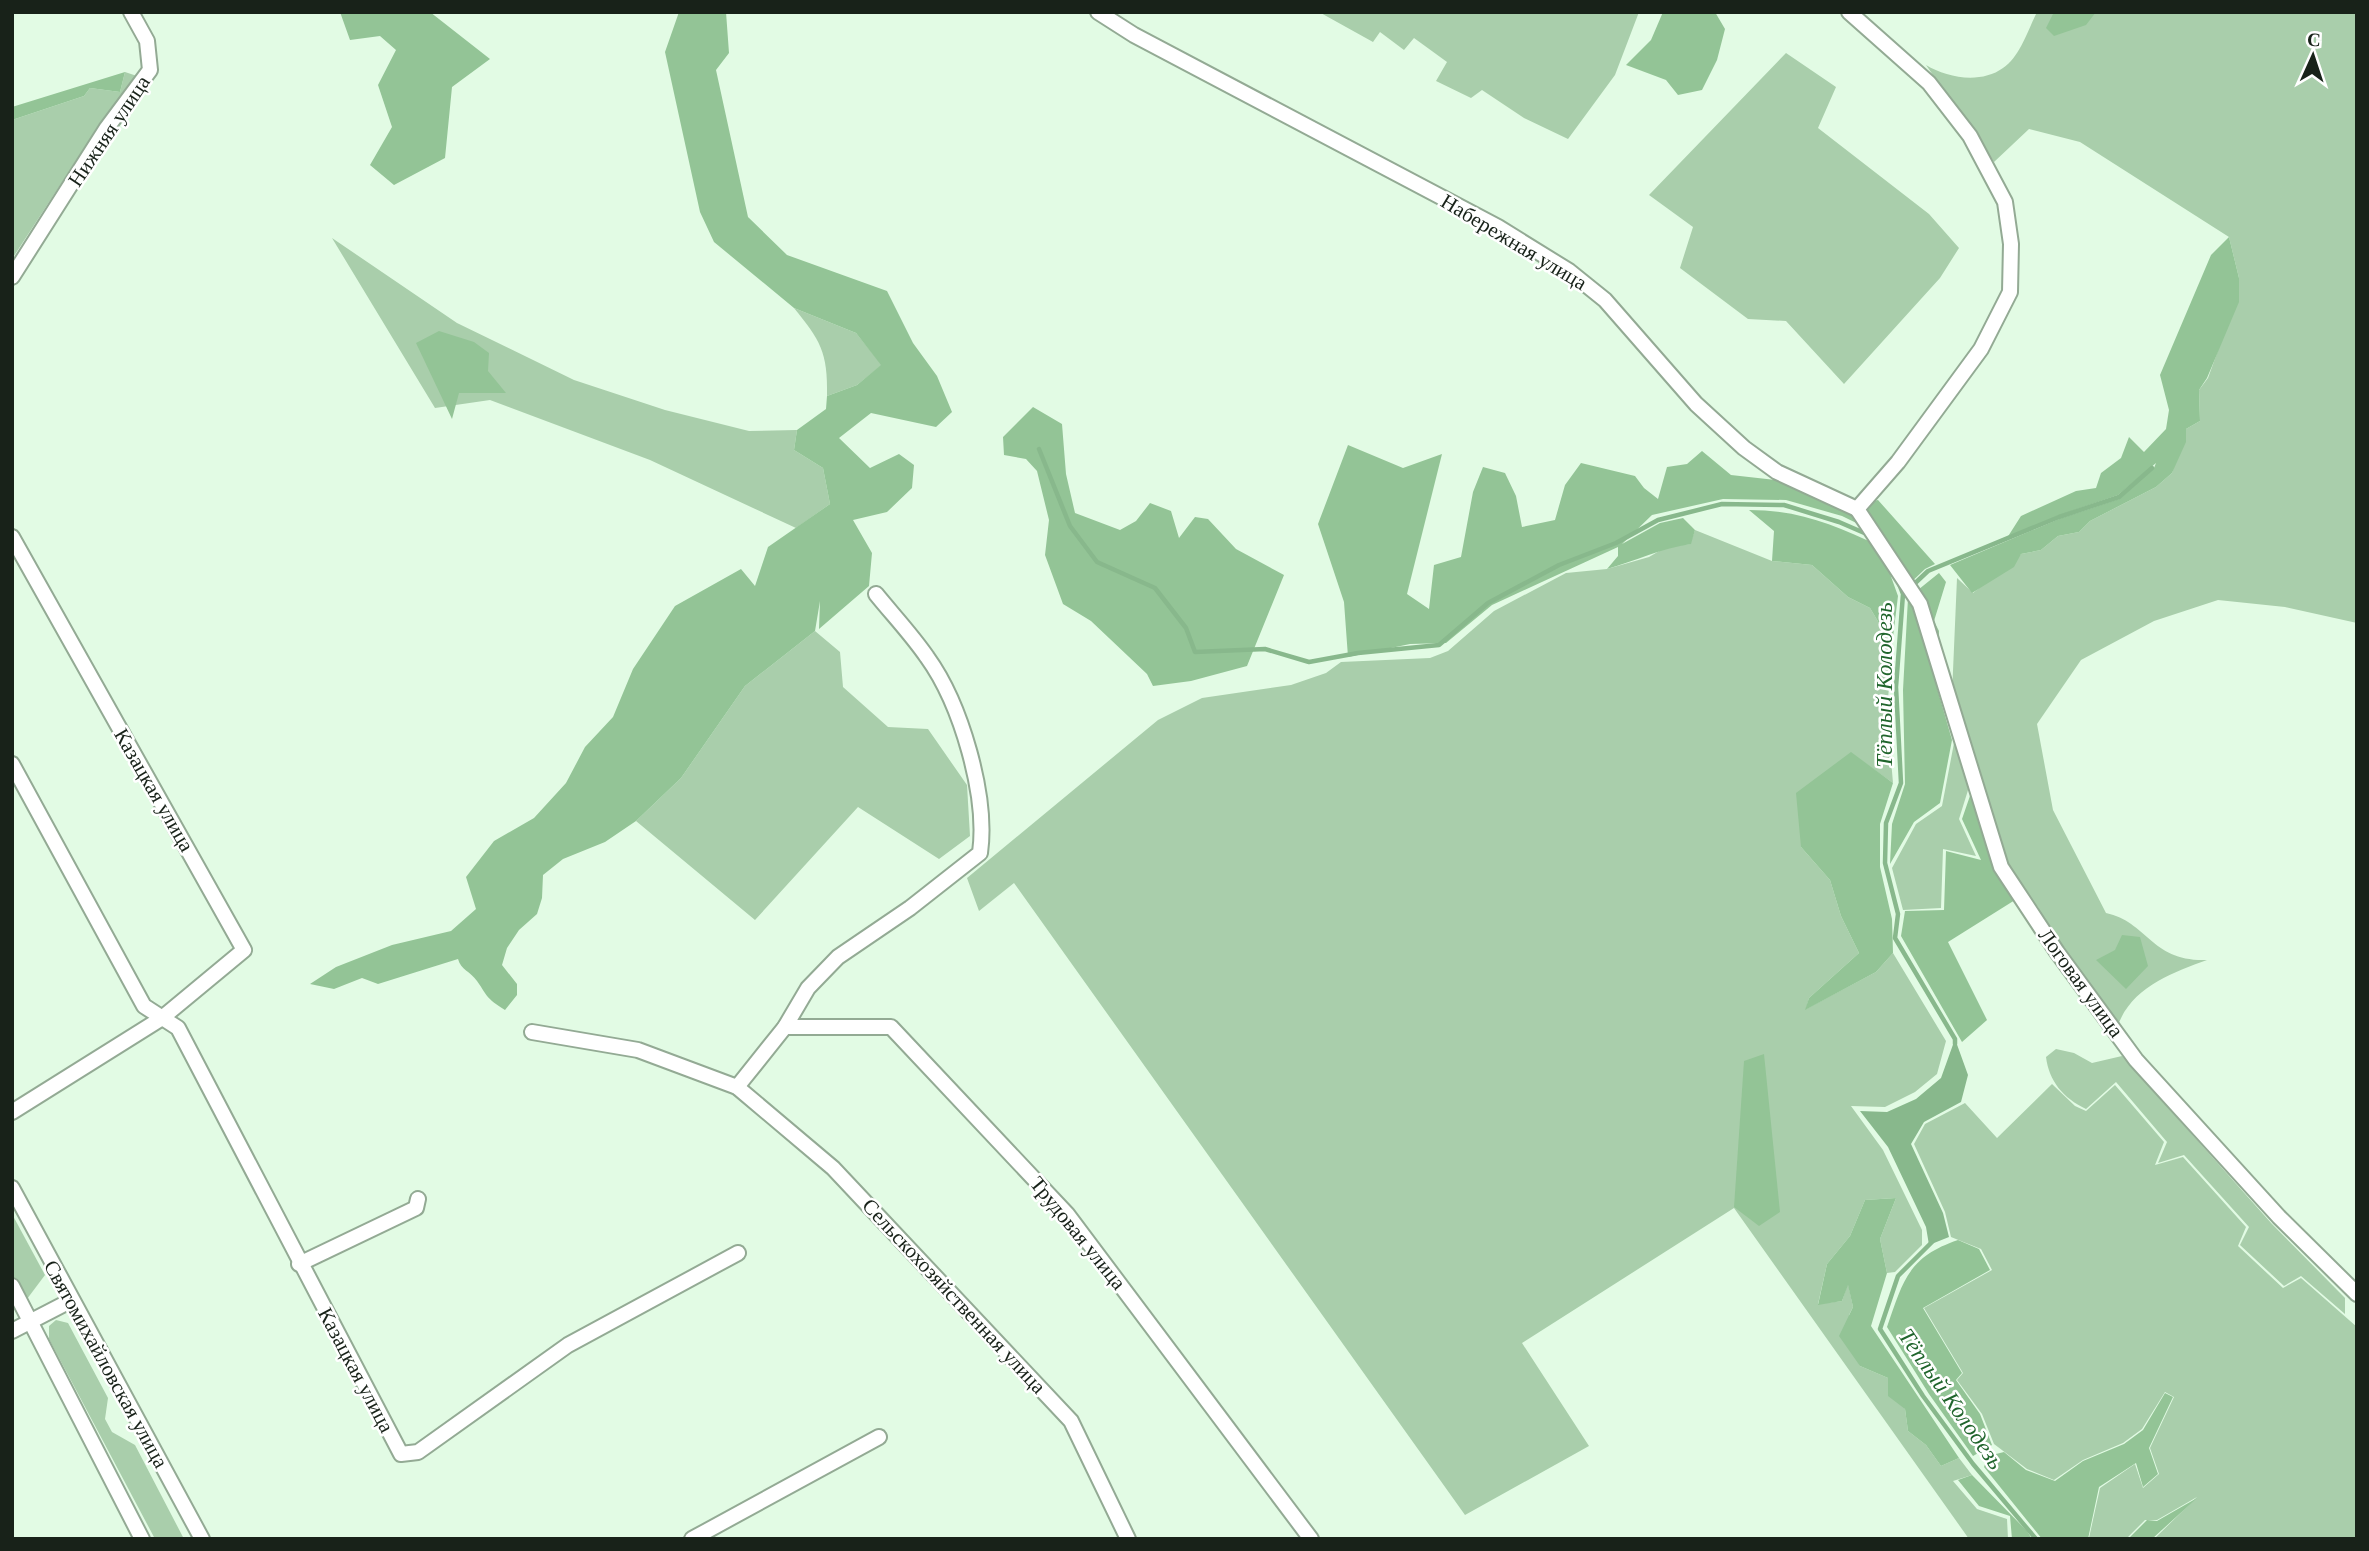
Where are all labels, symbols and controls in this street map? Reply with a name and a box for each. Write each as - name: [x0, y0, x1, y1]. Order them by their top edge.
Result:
- north arrow: [2278, 21, 2348, 91]
- text: С: [2306, 29, 2321, 50]
- street label: Нижняя улица: [63, 70, 155, 191]
- street label: Набережная улица: [1437, 189, 1592, 295]
- water label: Тёплый Колодезь: [1872, 602, 1897, 768]
- street label: Казацкая улица: [109, 724, 199, 856]
- street label: Логовая улица: [2034, 924, 2129, 1043]
- street label: Трудовая улица: [1025, 1172, 1131, 1295]
- street label: Сельскохозяйственная улица: [857, 1194, 1051, 1399]
- street label: Святомихайловская улица: [39, 1256, 173, 1473]
- street label: Казацкая улица: [313, 1303, 399, 1437]
- water label: Тёплый Колодезь: [1893, 1324, 2009, 1474]

